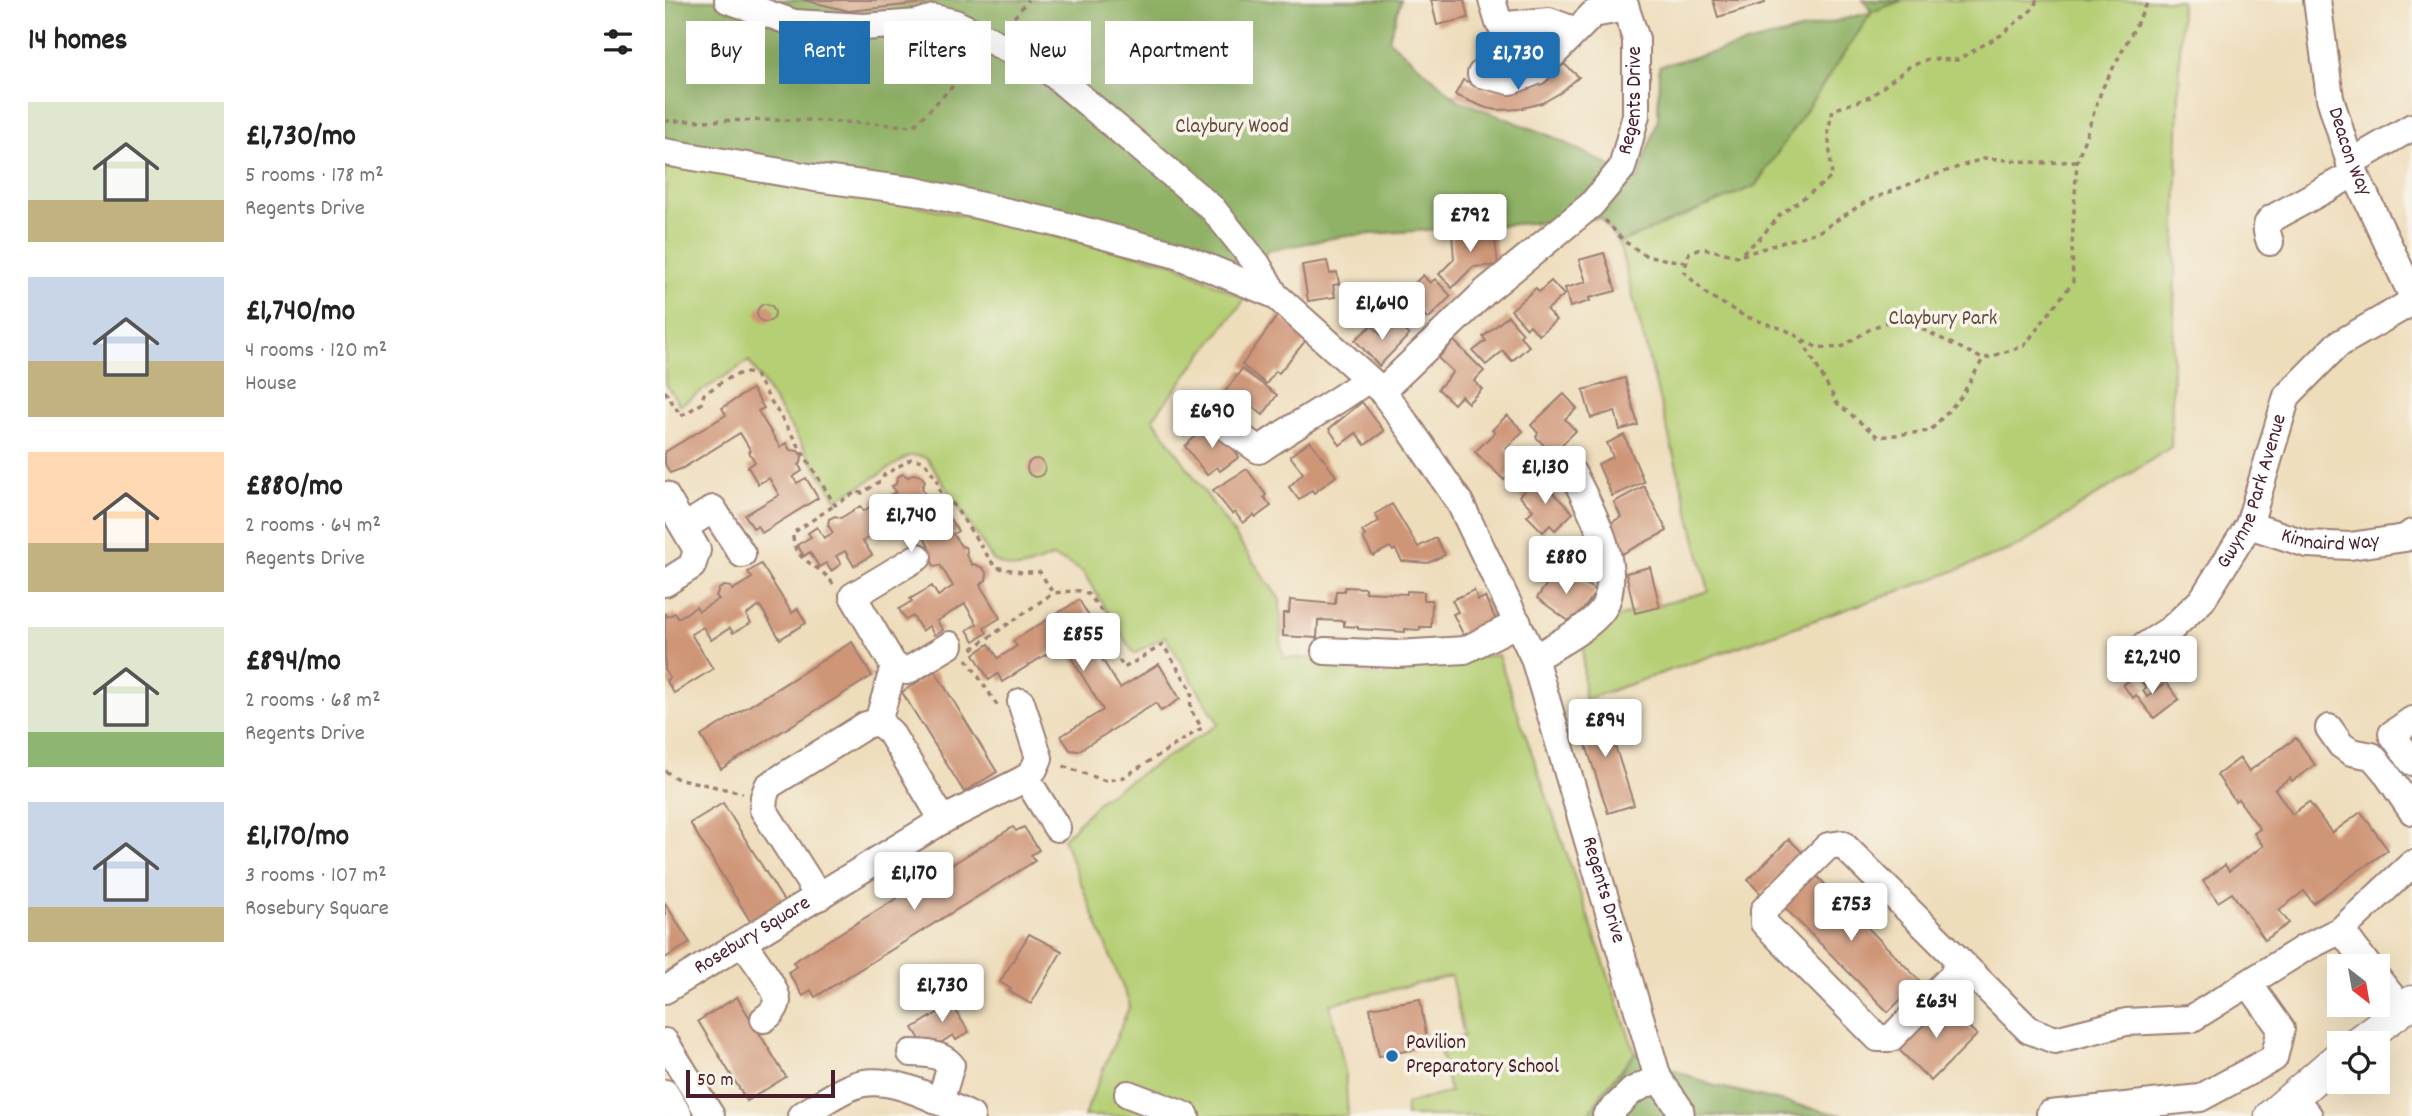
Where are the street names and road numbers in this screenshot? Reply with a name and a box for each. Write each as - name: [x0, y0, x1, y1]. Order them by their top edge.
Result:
- street label: Regents Drive: [1611, 46, 1651, 158]
- street label: Deacon Way: [2319, 104, 2379, 202]
- street label: Gwynne Park Avenue: [2210, 411, 2296, 575]
- street label: Kinnaird Way: [2277, 521, 2382, 561]
- street label: Regents Drive: [1573, 833, 1632, 947]
- street label: Rosebury Square: [689, 889, 817, 983]

